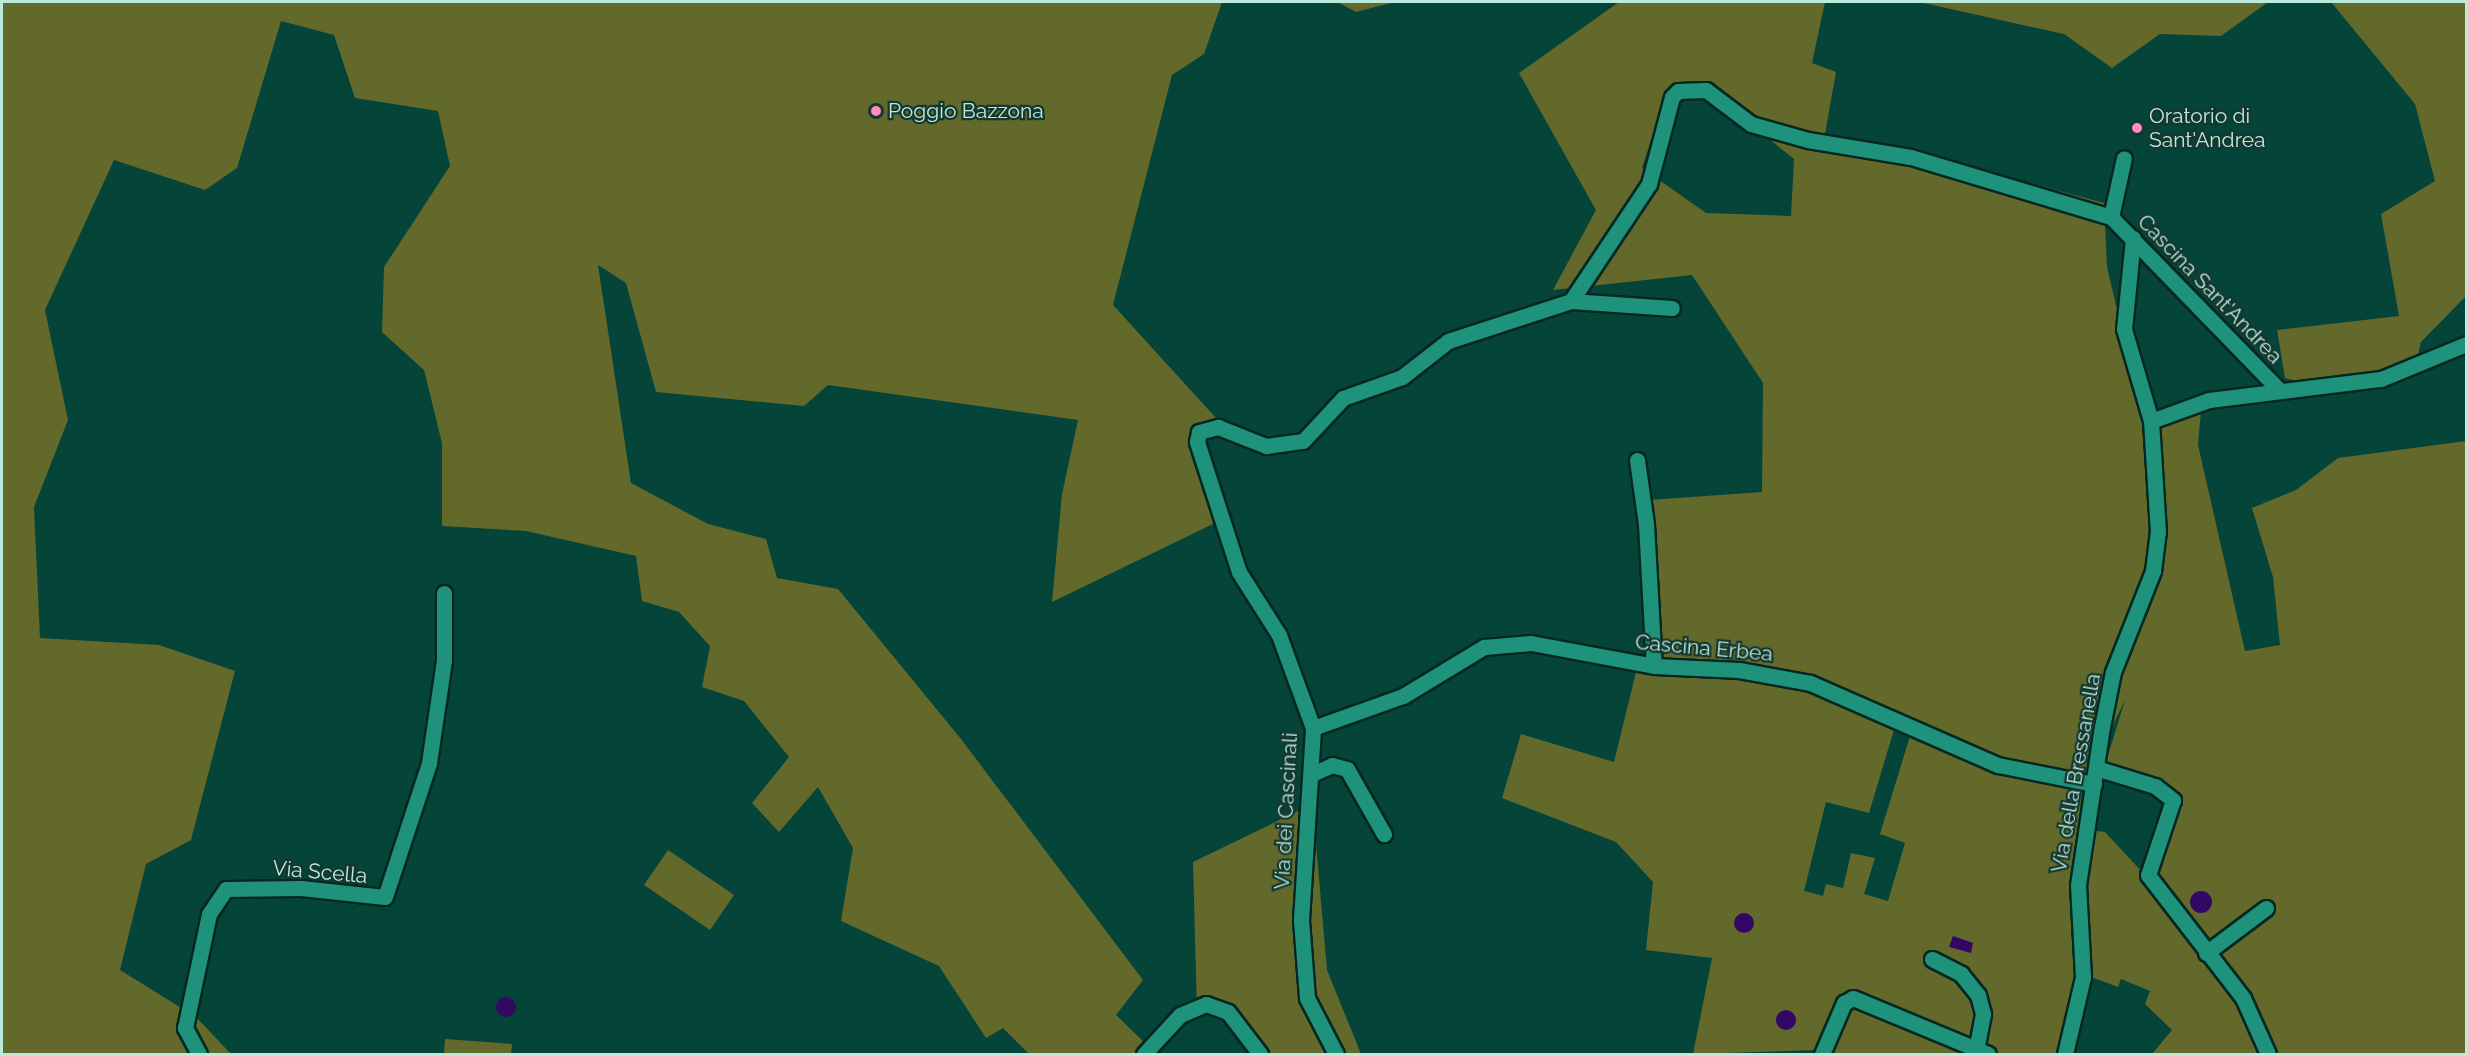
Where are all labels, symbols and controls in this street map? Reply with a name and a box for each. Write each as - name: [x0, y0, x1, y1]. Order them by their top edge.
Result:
- place label: Poggio Bazzona: [888, 98, 1044, 124]
- place label: Oratorio di Sant'Andrea: [2149, 103, 2265, 153]
- marker: Poggio Bazzona: [869, 104, 883, 118]
- marker: Oratorio di Sant'Andrea: [2130, 121, 2144, 135]
- street label: Cascina Sant'Andrea: [2132, 209, 2288, 369]
- street label: Cascina Erbea: [1634, 629, 1774, 667]
- street label: Via della Bressanella: [2046, 671, 2106, 875]
- street label: Via dei Cascinali: [1269, 732, 1303, 890]
- street label: Via Scella: [272, 855, 368, 889]

